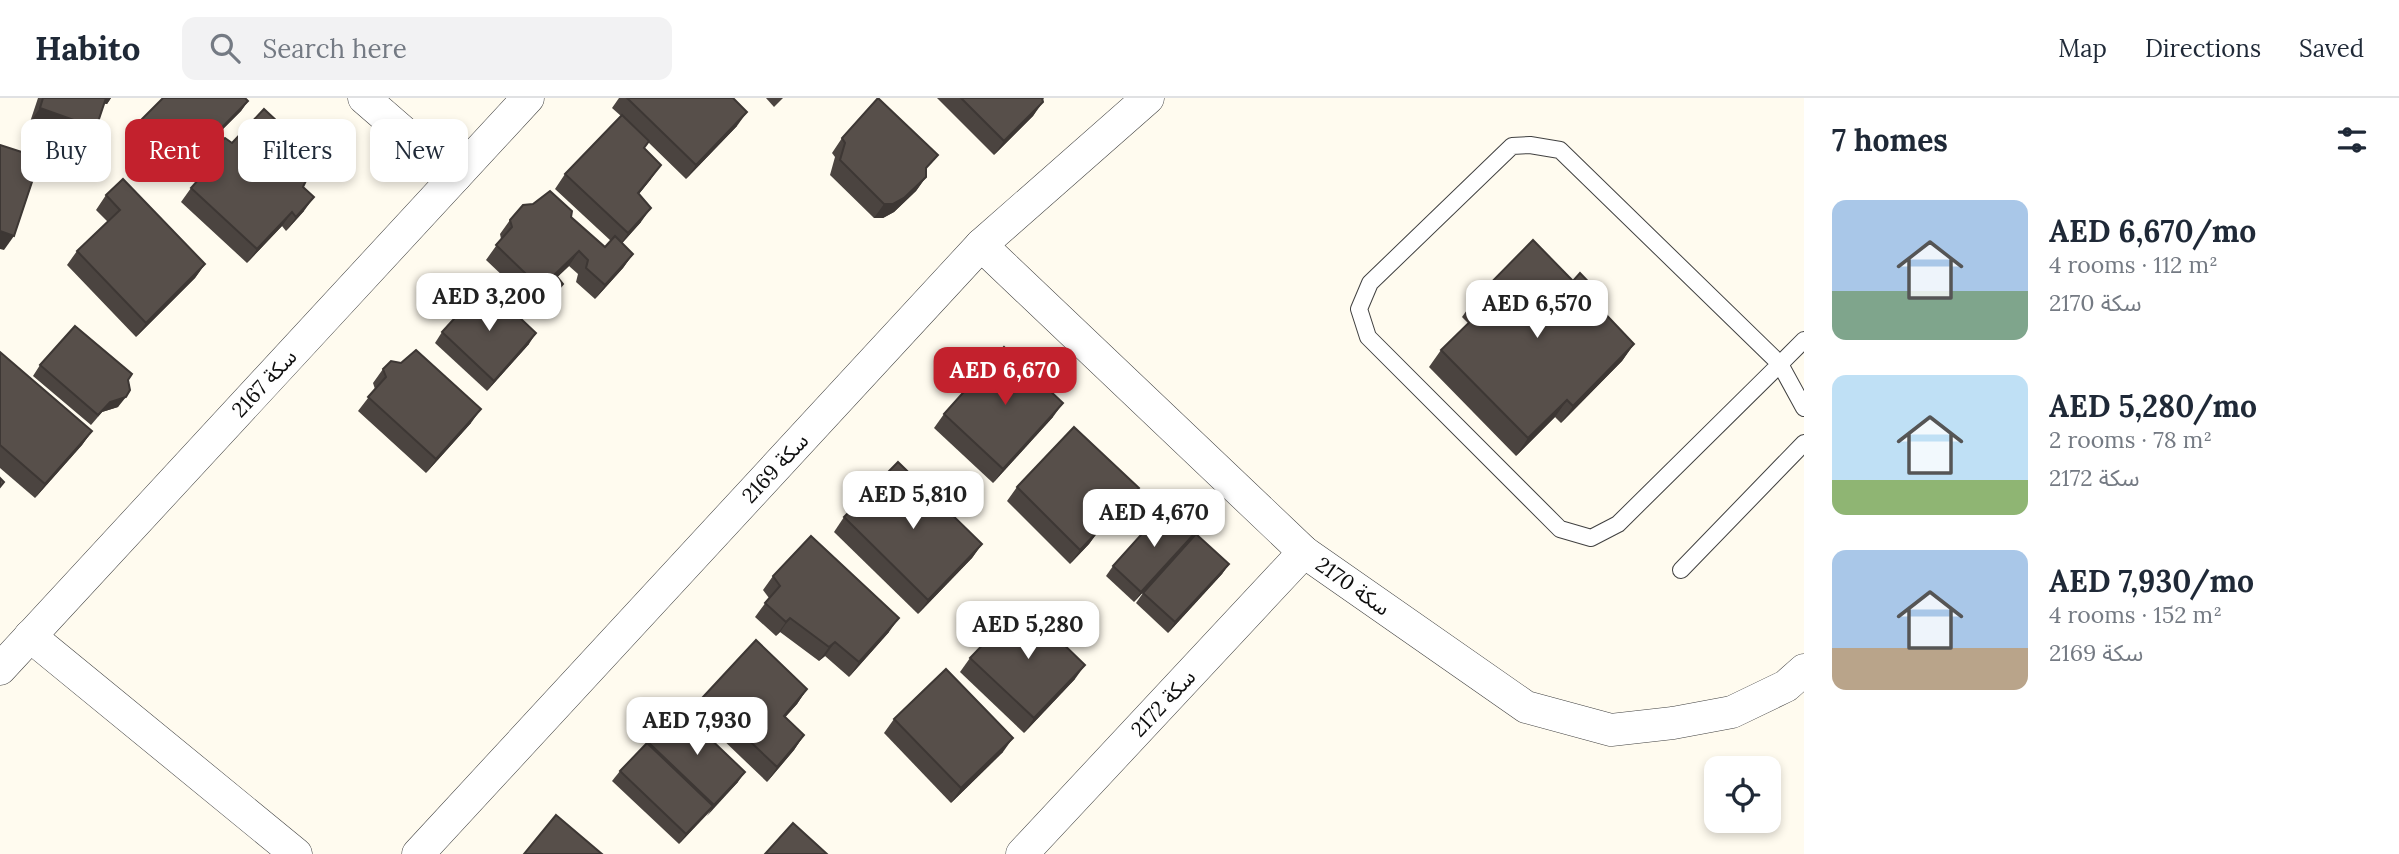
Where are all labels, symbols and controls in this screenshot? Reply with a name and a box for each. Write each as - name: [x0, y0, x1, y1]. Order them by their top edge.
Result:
- search box: [182, 17, 672, 80]
- text: Habito: [35, 27, 140, 69]
- icon: search: [206, 29, 244, 67]
- text: Search here: [262, 32, 407, 65]
- text: Map: [2058, 33, 2107, 64]
- text: Directions: [2145, 33, 2261, 64]
- text: Saved: [2299, 33, 2364, 64]
- chip: Buy: [21, 119, 111, 182]
- chip: Rent: [125, 119, 224, 182]
- chip: Filters: [238, 119, 356, 182]
- chip: New: [370, 119, 468, 182]
- text: 7 homes: [1832, 121, 1948, 159]
- icon: filters: [2333, 121, 2371, 159]
- text: AED 6,670/mo: [2049, 212, 2256, 250]
- icon: home: [1888, 228, 1972, 312]
- text: 4 rooms · 112 m²: [2049, 250, 2218, 279]
- pin: AED 3,200: [409, 274, 569, 333]
- pin: AED 6,570: [1457, 280, 1617, 340]
- text: AED 3,200: [432, 281, 546, 310]
- text: AED 6,570: [1482, 288, 1592, 317]
- text: سكة 2170: [2049, 288, 2142, 317]
- street label: سكة 2167: [226, 343, 302, 423]
- pin: AED 6,670: [925, 348, 1085, 407]
- text: AED 6,670: [950, 355, 1060, 384]
- text: AED 5,280/mo: [2049, 387, 2257, 425]
- icon: home: [1888, 403, 1972, 487]
- text: 2 rooms · 78 m²: [2049, 425, 2212, 454]
- street label: سكة 2169: [736, 427, 814, 509]
- text: سكة 2172: [2049, 463, 2140, 492]
- pin: AED 5,810: [833, 472, 993, 531]
- text: AED 5,810: [859, 479, 967, 508]
- pin: AED 4,670: [1074, 490, 1234, 549]
- text: AED 4,670: [1099, 497, 1209, 526]
- street label: سكة 2170: [1311, 551, 1395, 621]
- text: AED 7,930/mo: [2049, 562, 2254, 600]
- icon: home: [1888, 578, 1972, 662]
- text: 4 rooms · 152 m²: [2049, 600, 2222, 629]
- pin: AED 5,280: [948, 602, 1108, 661]
- text: AED 5,280: [972, 609, 1084, 638]
- text: سكة 2169: [2049, 638, 2143, 667]
- street label: سكة 2172: [1125, 664, 1201, 742]
- pin: AED 7,930: [617, 698, 777, 757]
- text: AED 7,930: [642, 705, 752, 734]
- map controls: [1704, 756, 1781, 833]
- button: locate: [1704, 756, 1781, 833]

